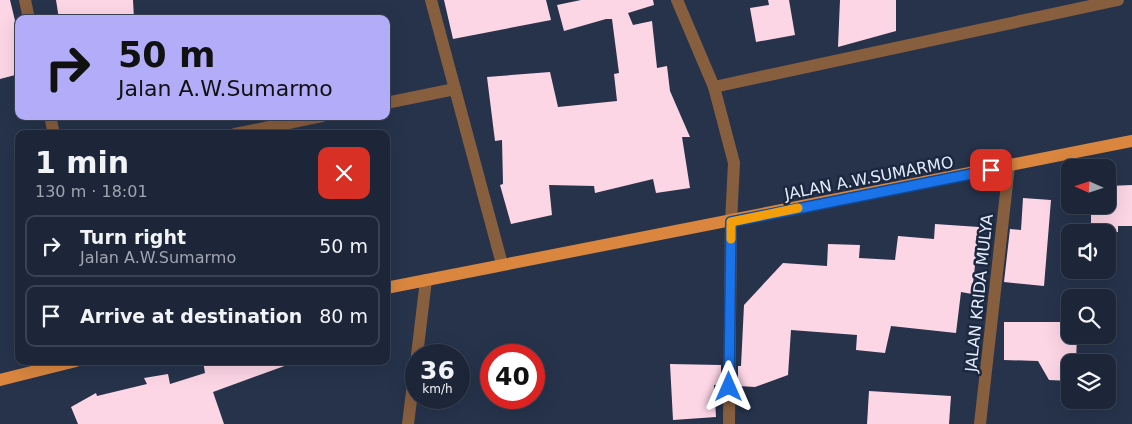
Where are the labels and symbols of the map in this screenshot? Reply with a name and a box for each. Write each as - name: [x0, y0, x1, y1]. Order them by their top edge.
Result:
- pin: [970, 149, 1012, 191]
- street label: JALAN A.W.SUMARMO: [782, 152, 955, 204]
- north arrow: [1061, 159, 1116, 214]
- street label: JALAN KRIDA MULYA: [961, 213, 997, 374]
- speed limit sign: 40: [480, 344, 545, 409]
- position arrow: [702, 360, 754, 412]

